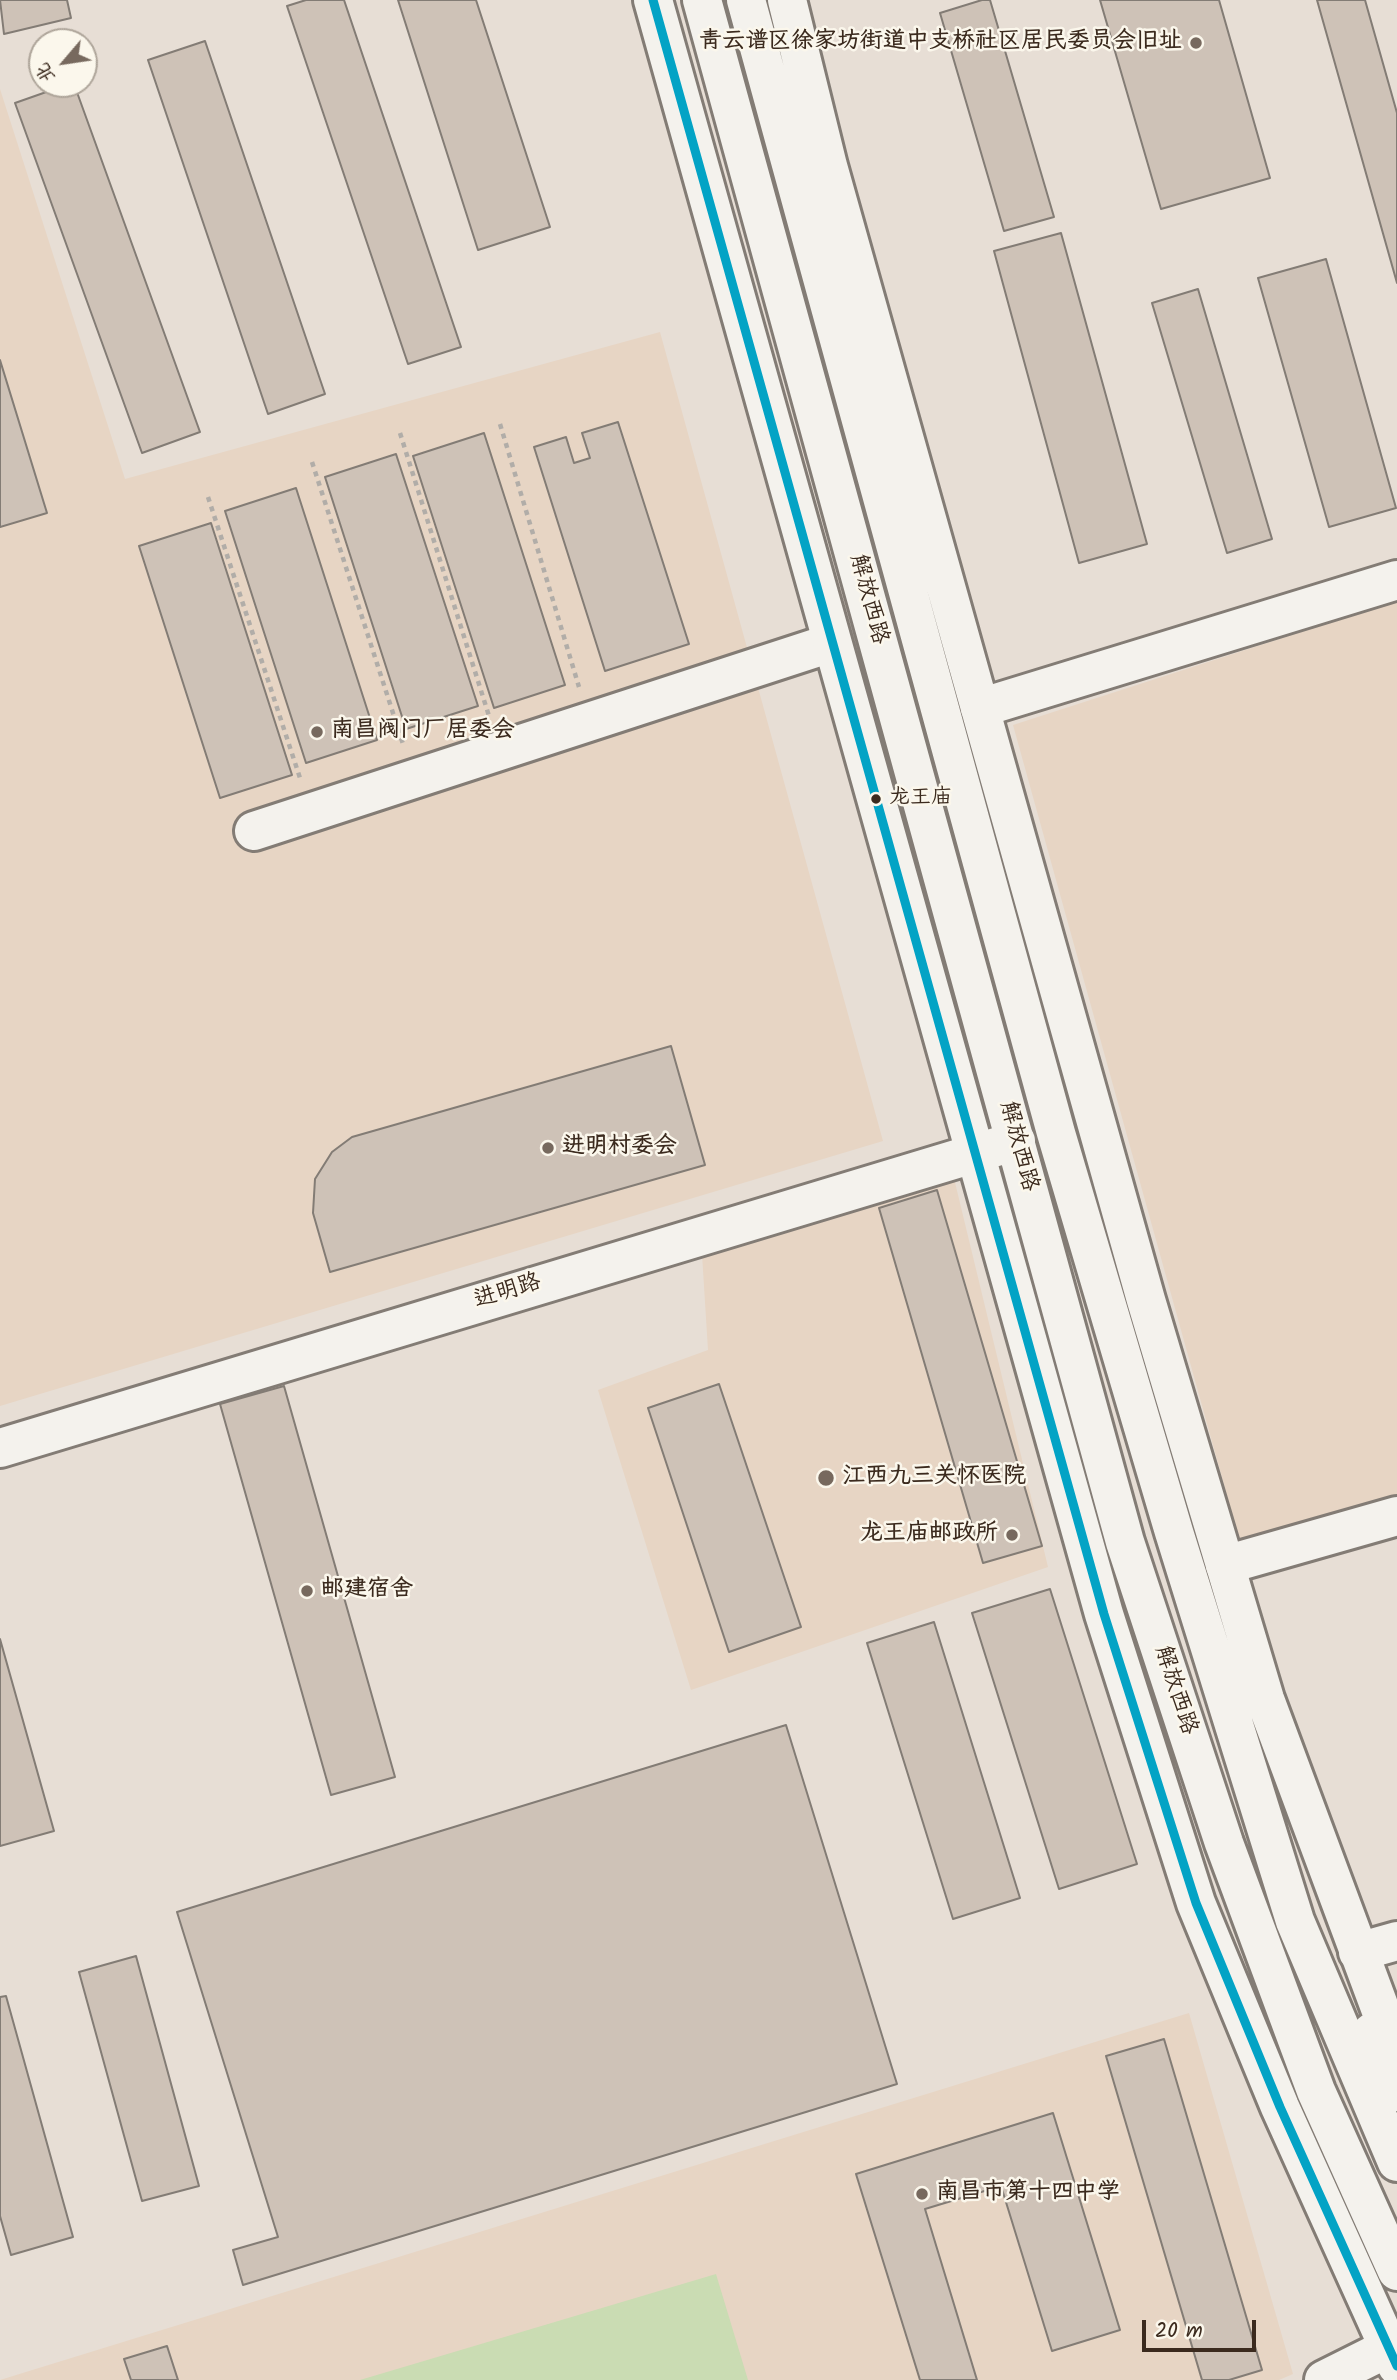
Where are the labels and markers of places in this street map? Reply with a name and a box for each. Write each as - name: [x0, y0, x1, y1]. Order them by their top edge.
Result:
- place label: 青云谱区徐家坊街道中支桥社区居民委员会旧址: [699, 29, 1182, 57]
- marker: 青云谱区徐家坊街道中支桥社区居民委员会旧址: [1188, 35, 1204, 51]
- place label: 南昌阀门厂居委会: [331, 718, 515, 746]
- marker: 南昌阀门厂居委会: [309, 724, 325, 740]
- place label: 龙王庙: [889, 786, 952, 812]
- marker: 龙王庙: [869, 792, 883, 806]
- place label: 进明村委会: [562, 1134, 677, 1162]
- marker: 进明村委会: [540, 1140, 556, 1156]
- place label: 江西九三关怀医院: [842, 1464, 1026, 1492]
- marker: 江西九三关怀医院: [816, 1468, 836, 1488]
- place label: 龙王庙邮政所: [860, 1521, 998, 1549]
- marker: 龙王庙邮政所: [1004, 1527, 1020, 1543]
- place label: 邮建宿舍: [321, 1577, 413, 1605]
- marker: 邮建宿舍: [299, 1583, 315, 1599]
- place label: 南昌市第十四中学: [936, 2180, 1120, 2208]
- marker: 南昌市第十四中学: [914, 2186, 930, 2202]

